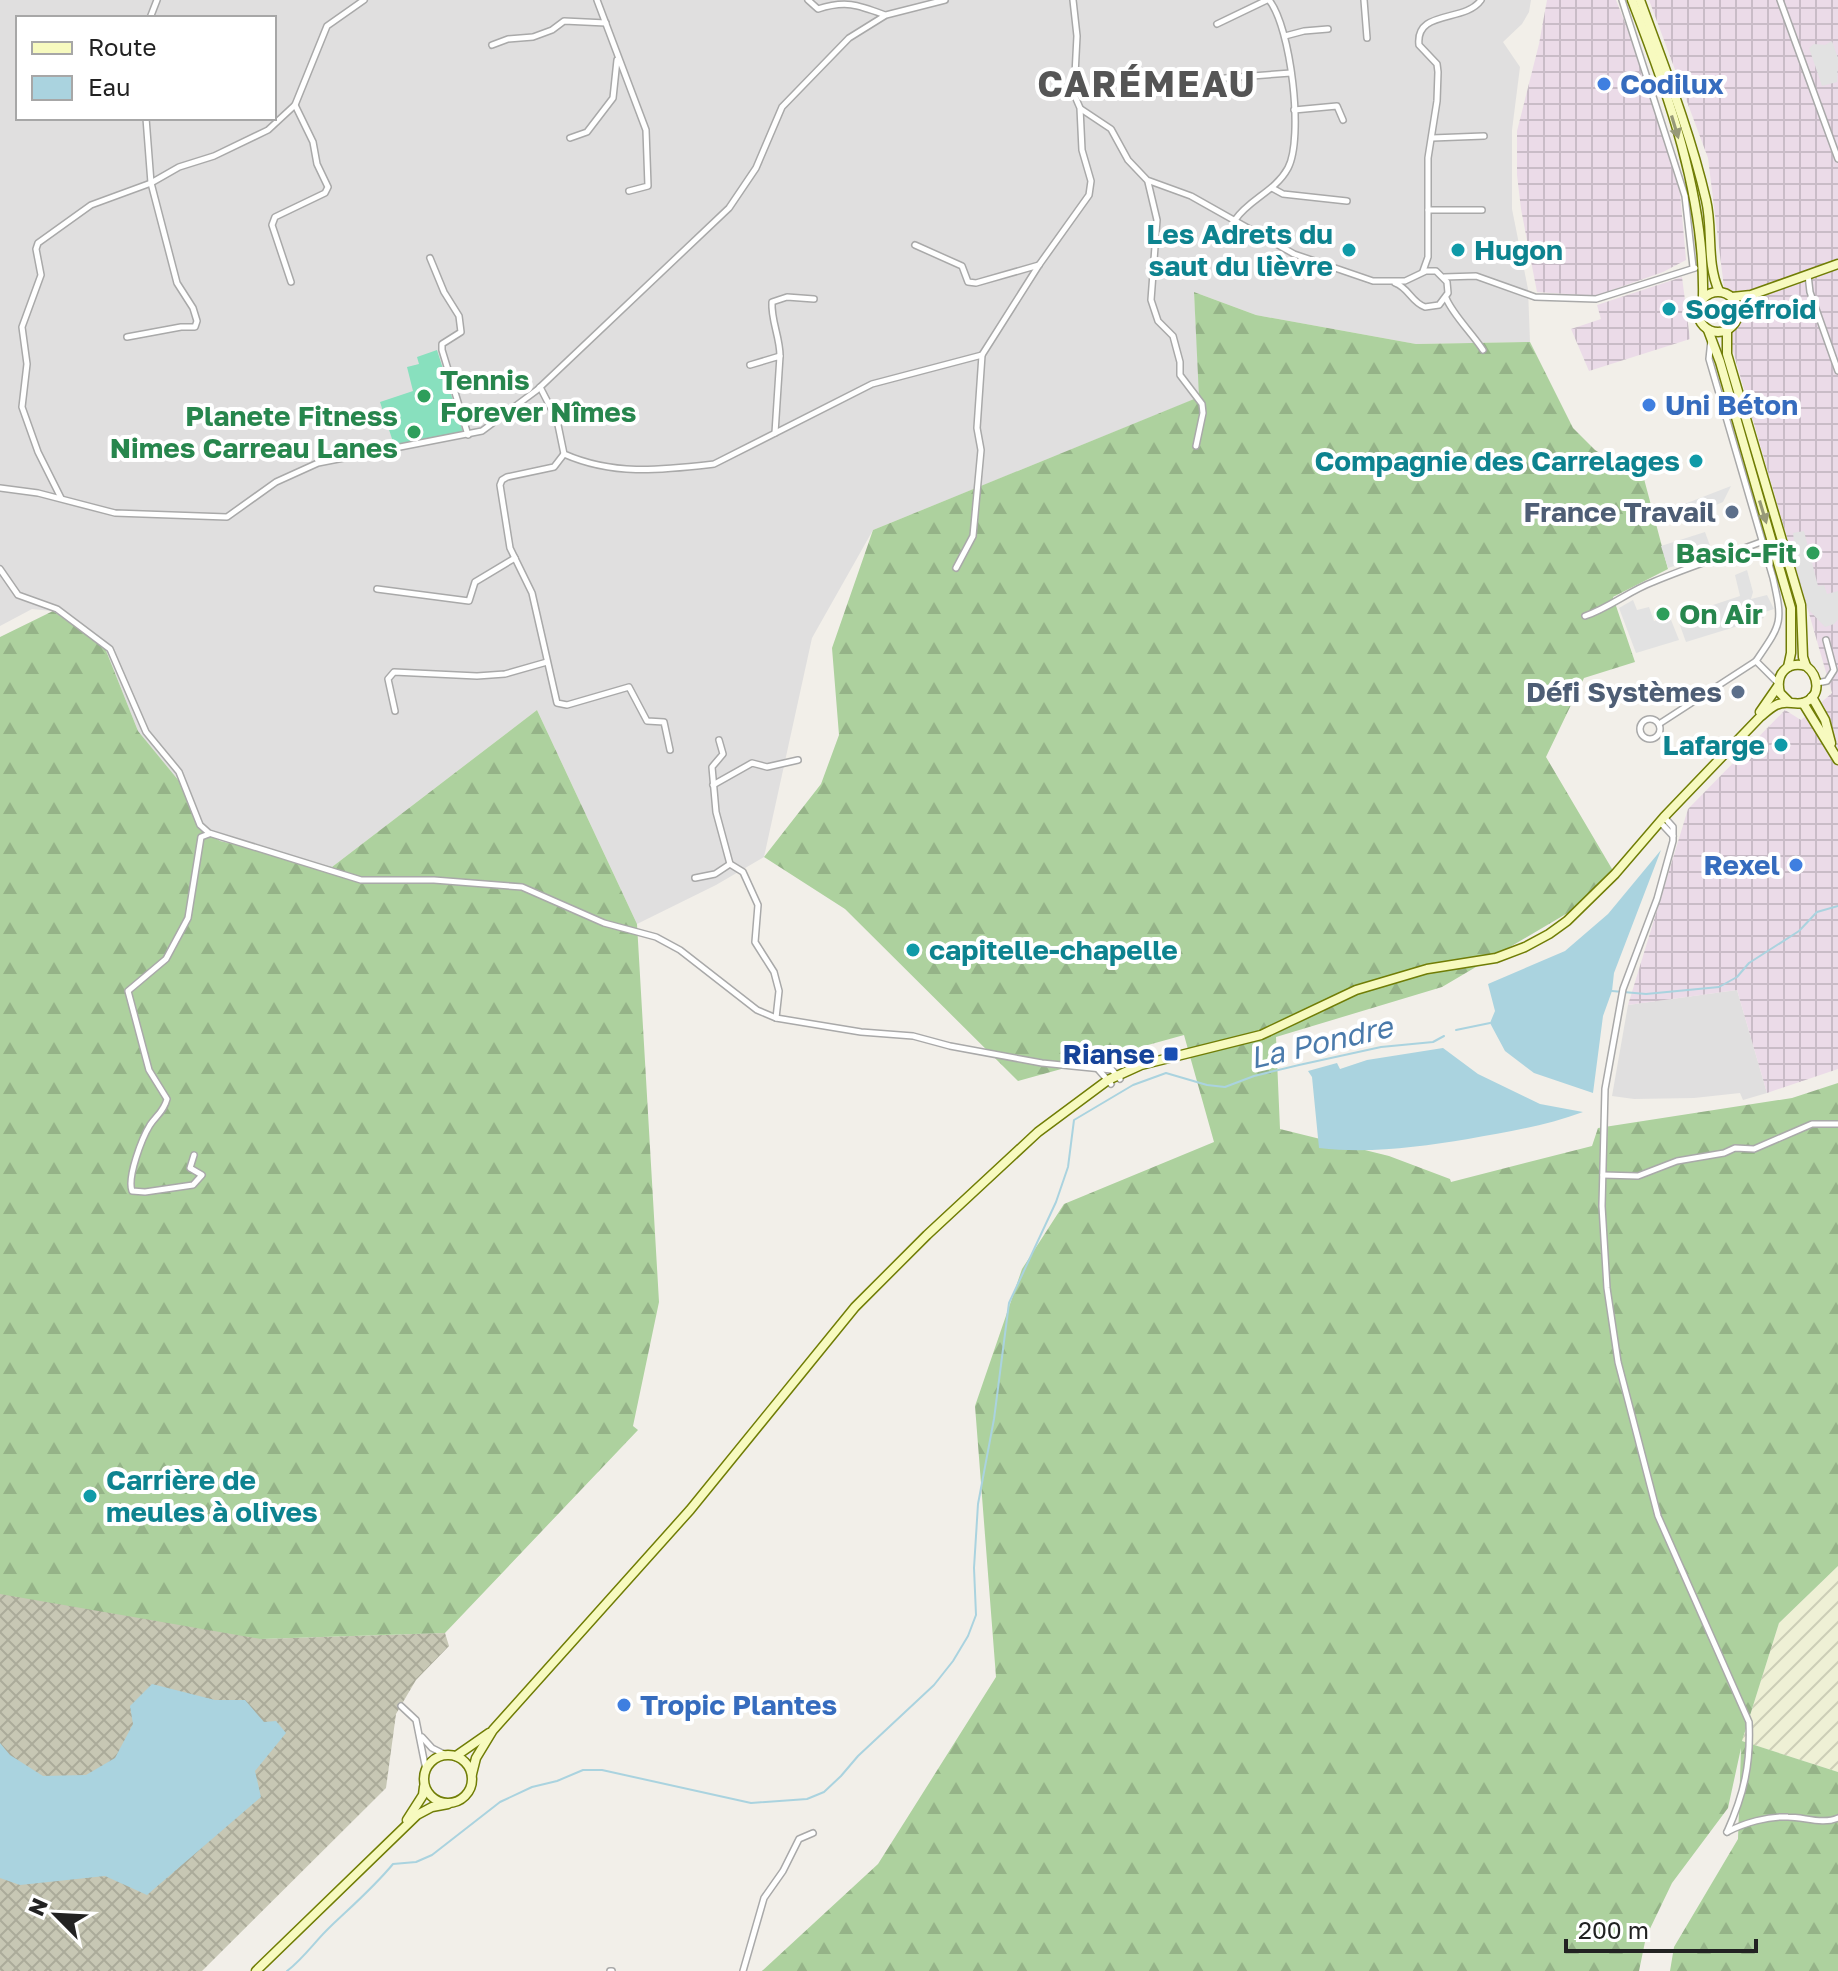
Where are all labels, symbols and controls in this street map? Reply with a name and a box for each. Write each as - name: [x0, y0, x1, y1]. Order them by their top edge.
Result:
- legend: [16, 16, 276, 120]
- text: Route: [88, 32, 157, 61]
- district label: CARÉMEAU: [1037, 62, 1257, 105]
- place label: Codilux: [1620, 67, 1724, 100]
- text: Eau: [88, 72, 130, 101]
- marker: Codilux: [1595, 75, 1613, 93]
- one-way arrow: [1669, 115, 1682, 139]
- place label: Les Adrets du saut du lièvre: [1146, 217, 1333, 282]
- place label: Hugon: [1474, 233, 1563, 266]
- marker: Les Adrets du saut du lièvre: [1340, 241, 1358, 259]
- marker: Hugon: [1449, 241, 1467, 259]
- place label: Sogéfroid: [1685, 292, 1817, 325]
- marker: Sogéfroid: [1660, 300, 1678, 318]
- place label: Tennis Forever Nîmes: [440, 363, 637, 428]
- marker: Tennis Forever Nîmes: [415, 387, 433, 405]
- place label: Uni Béton: [1665, 388, 1798, 421]
- marker: Uni Béton: [1640, 396, 1658, 414]
- place label: Planete Fitness Nimes Carreau Lanes: [110, 399, 398, 464]
- marker: Planete Fitness Nimes Carreau Lanes: [405, 423, 423, 441]
- place label: Compagnie des Carrelages: [1314, 444, 1680, 477]
- marker: Compagnie des Carrelages: [1687, 452, 1705, 470]
- place label: France Travail: [1524, 495, 1716, 528]
- one-way arrow: [1757, 500, 1770, 524]
- marker: France Travail: [1723, 503, 1741, 521]
- place label: Basic-Fit: [1675, 536, 1797, 569]
- marker: Basic-Fit: [1804, 544, 1822, 562]
- place label: On Air: [1679, 597, 1763, 630]
- marker: On Air: [1654, 605, 1672, 623]
- place label: Défi Systèmes: [1526, 675, 1722, 708]
- marker: Défi Systèmes: [1729, 683, 1747, 701]
- place label: Lafarge: [1662, 728, 1765, 761]
- marker: Lafarge: [1772, 736, 1790, 754]
- place label: Rexel: [1703, 848, 1780, 881]
- marker: Rexel: [1787, 856, 1805, 874]
- place label: capitelle-chapelle: [929, 933, 1178, 966]
- marker: capitelle-chapelle: [904, 941, 922, 959]
- water label: La Pondre: [1246, 1008, 1398, 1076]
- place label: Rianse: [1062, 1037, 1155, 1070]
- marker: Rianse: [1162, 1045, 1180, 1063]
- place label: Carrière de meules à olives: [106, 1463, 318, 1528]
- marker: Carrière de meules à olives: [81, 1487, 99, 1505]
- place label: Tropic Plantes: [640, 1688, 837, 1721]
- marker: Tropic Plantes: [615, 1696, 633, 1714]
- north arrow: [16, 1875, 96, 1955]
- text: N: [22, 1894, 53, 1920]
- scale bar: [1566, 1903, 1756, 1953]
- text: 200 m: [1578, 1915, 1649, 1944]

